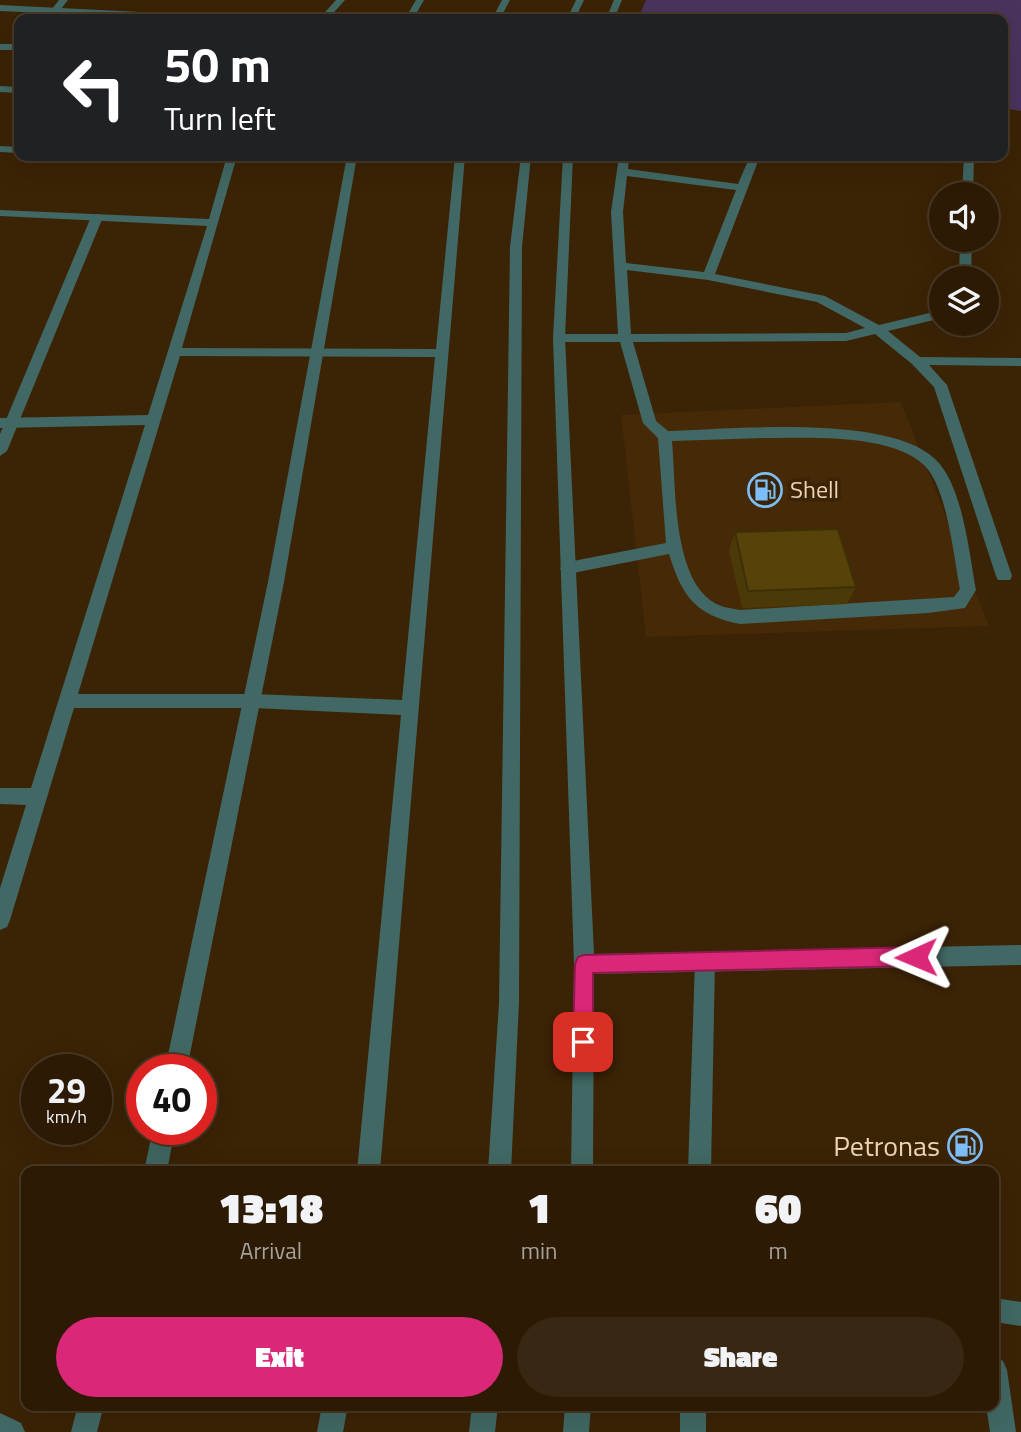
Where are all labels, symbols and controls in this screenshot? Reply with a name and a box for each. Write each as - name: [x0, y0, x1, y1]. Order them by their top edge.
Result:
- text: 50 m: [164, 26, 271, 101]
- icon: left: [49, 42, 140, 133]
- text: Turn left: [164, 94, 276, 142]
- map controls: [929, 182, 999, 336]
- button: sound: [929, 182, 999, 252]
- button: layers: [929, 266, 999, 336]
- fuel station icon: Shell: [746, 471, 784, 509]
- place label: Shell: [790, 471, 839, 507]
- position arrow: [879, 920, 953, 994]
- pin: [553, 1012, 613, 1072]
- icon: arrive: [564, 1023, 602, 1061]
- speed limit sign: 40: [126, 1054, 217, 1145]
- text: 29: [47, 1063, 86, 1117]
- text: km/h: [46, 1103, 87, 1130]
- place label: Petronas: [833, 1124, 940, 1167]
- fuel station icon: Petronas: [946, 1127, 984, 1165]
- text: 13:18: [219, 1175, 323, 1239]
- text: 1: [528, 1175, 551, 1239]
- text: 60: [755, 1175, 801, 1239]
- text: Arrival: [240, 1233, 302, 1268]
- text: min: [521, 1233, 557, 1268]
- text: m: [769, 1233, 788, 1268]
- button: Exit: [56, 1317, 503, 1397]
- button: Share: [517, 1317, 964, 1397]

